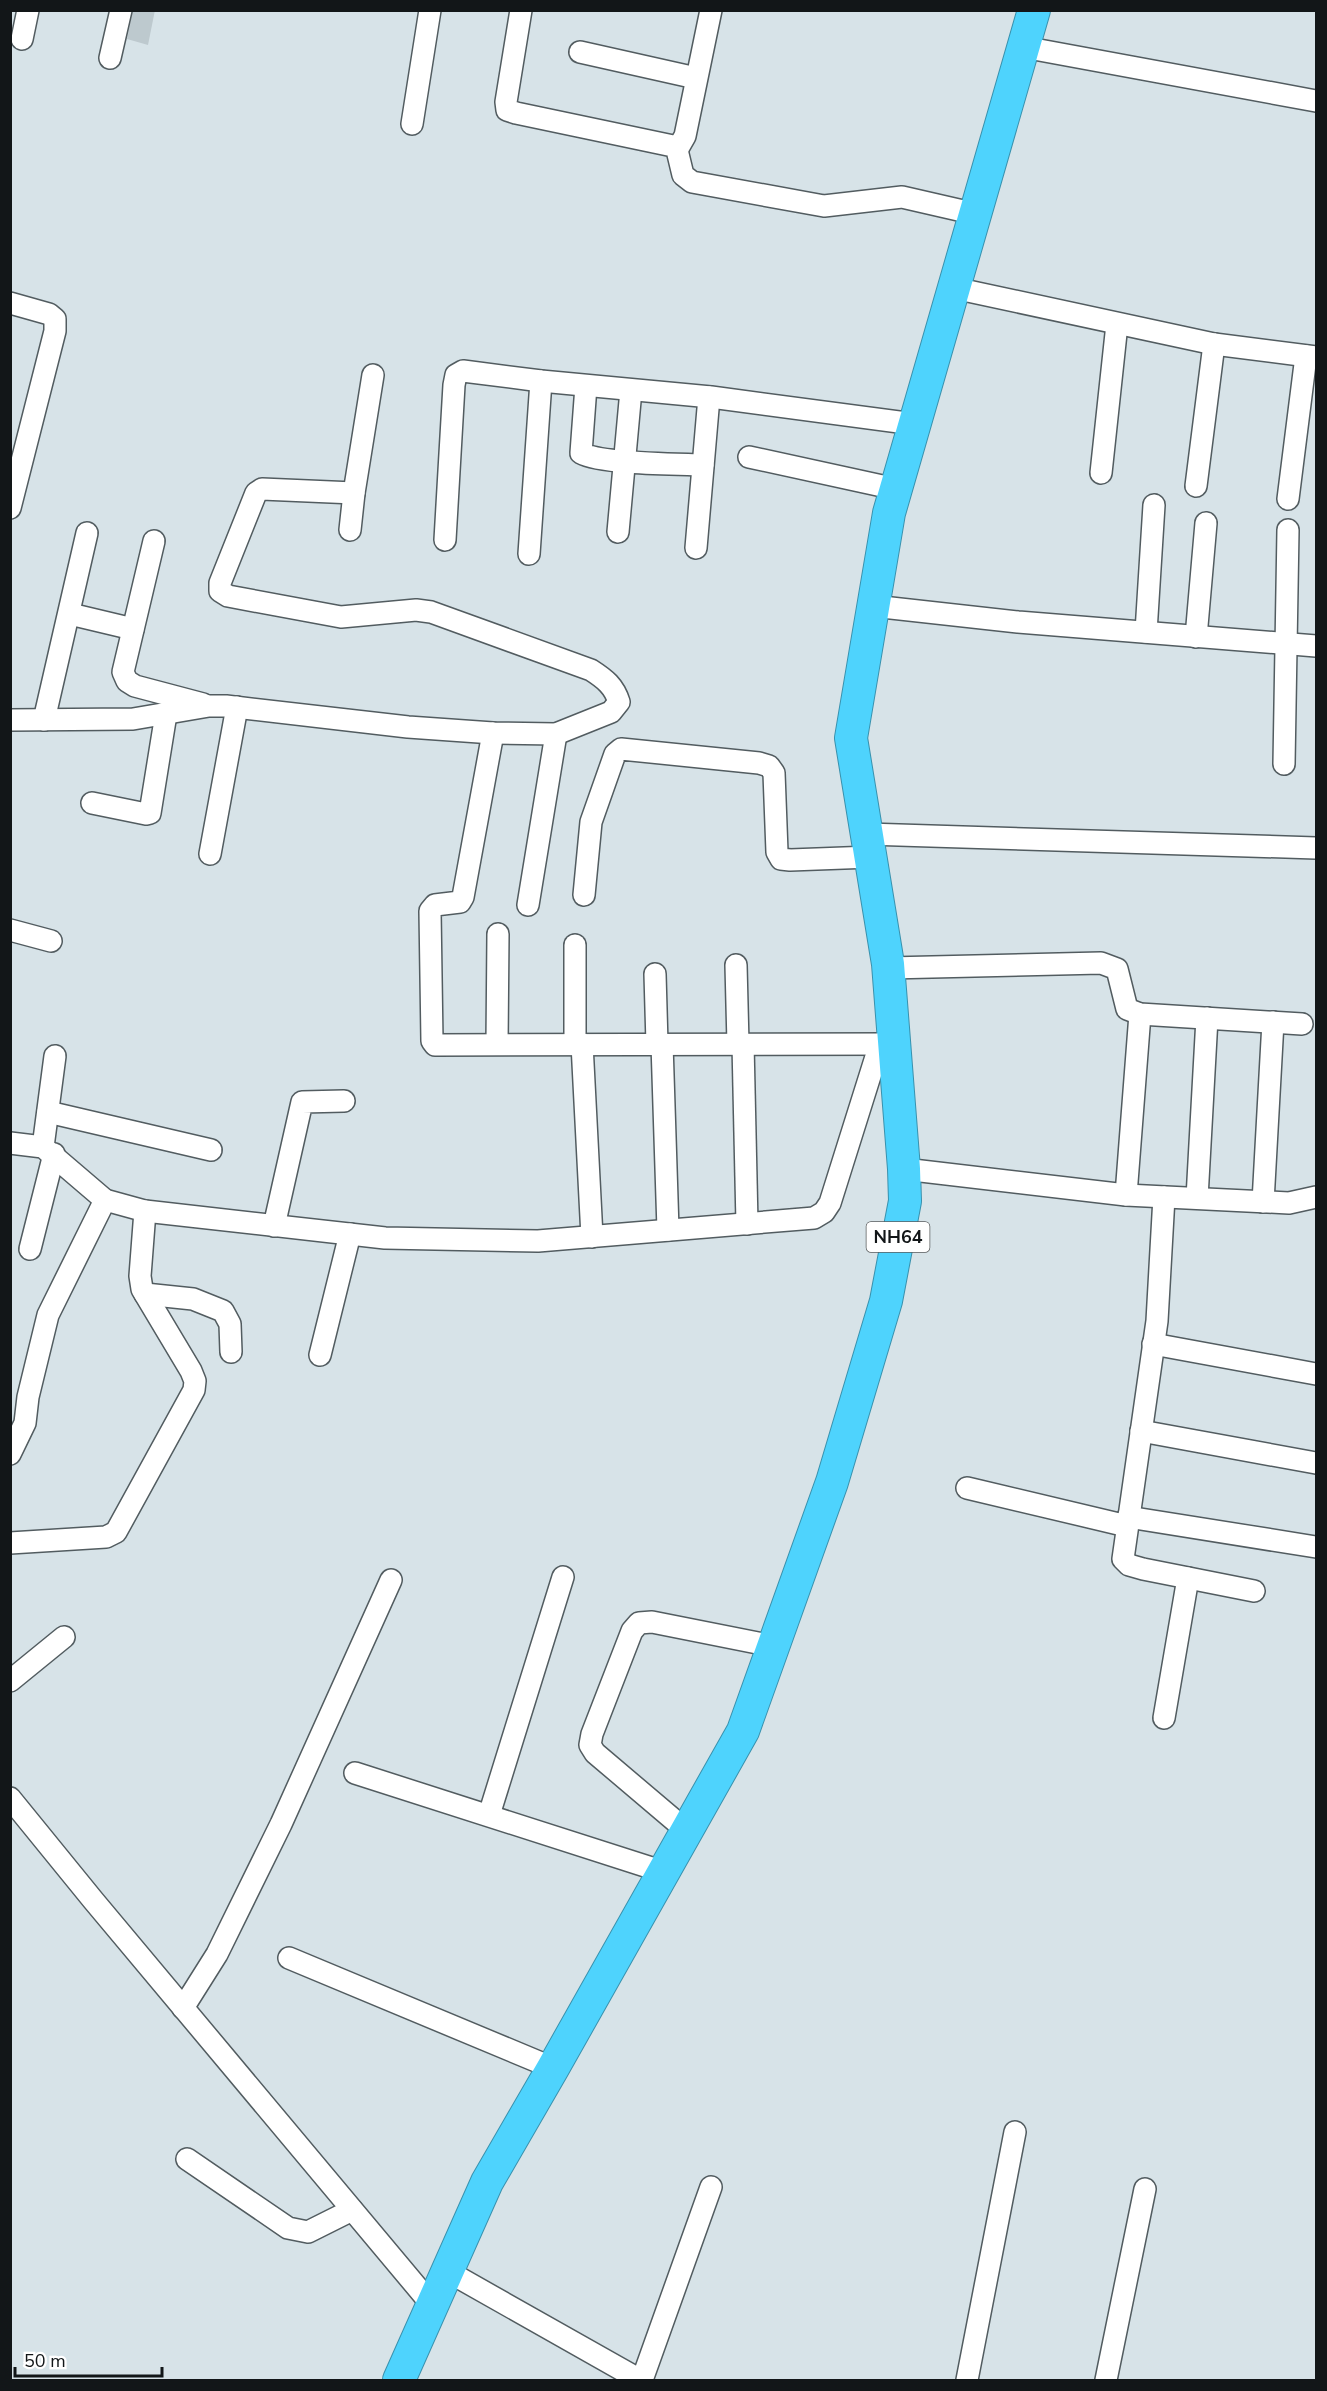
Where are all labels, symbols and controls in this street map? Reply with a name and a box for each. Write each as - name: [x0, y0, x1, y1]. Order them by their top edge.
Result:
- road number: NH64: [866, 1222, 930, 1252]
- scale bar: [15, 2340, 162, 2378]
- text: 50 m: [24, 2349, 66, 2373]

